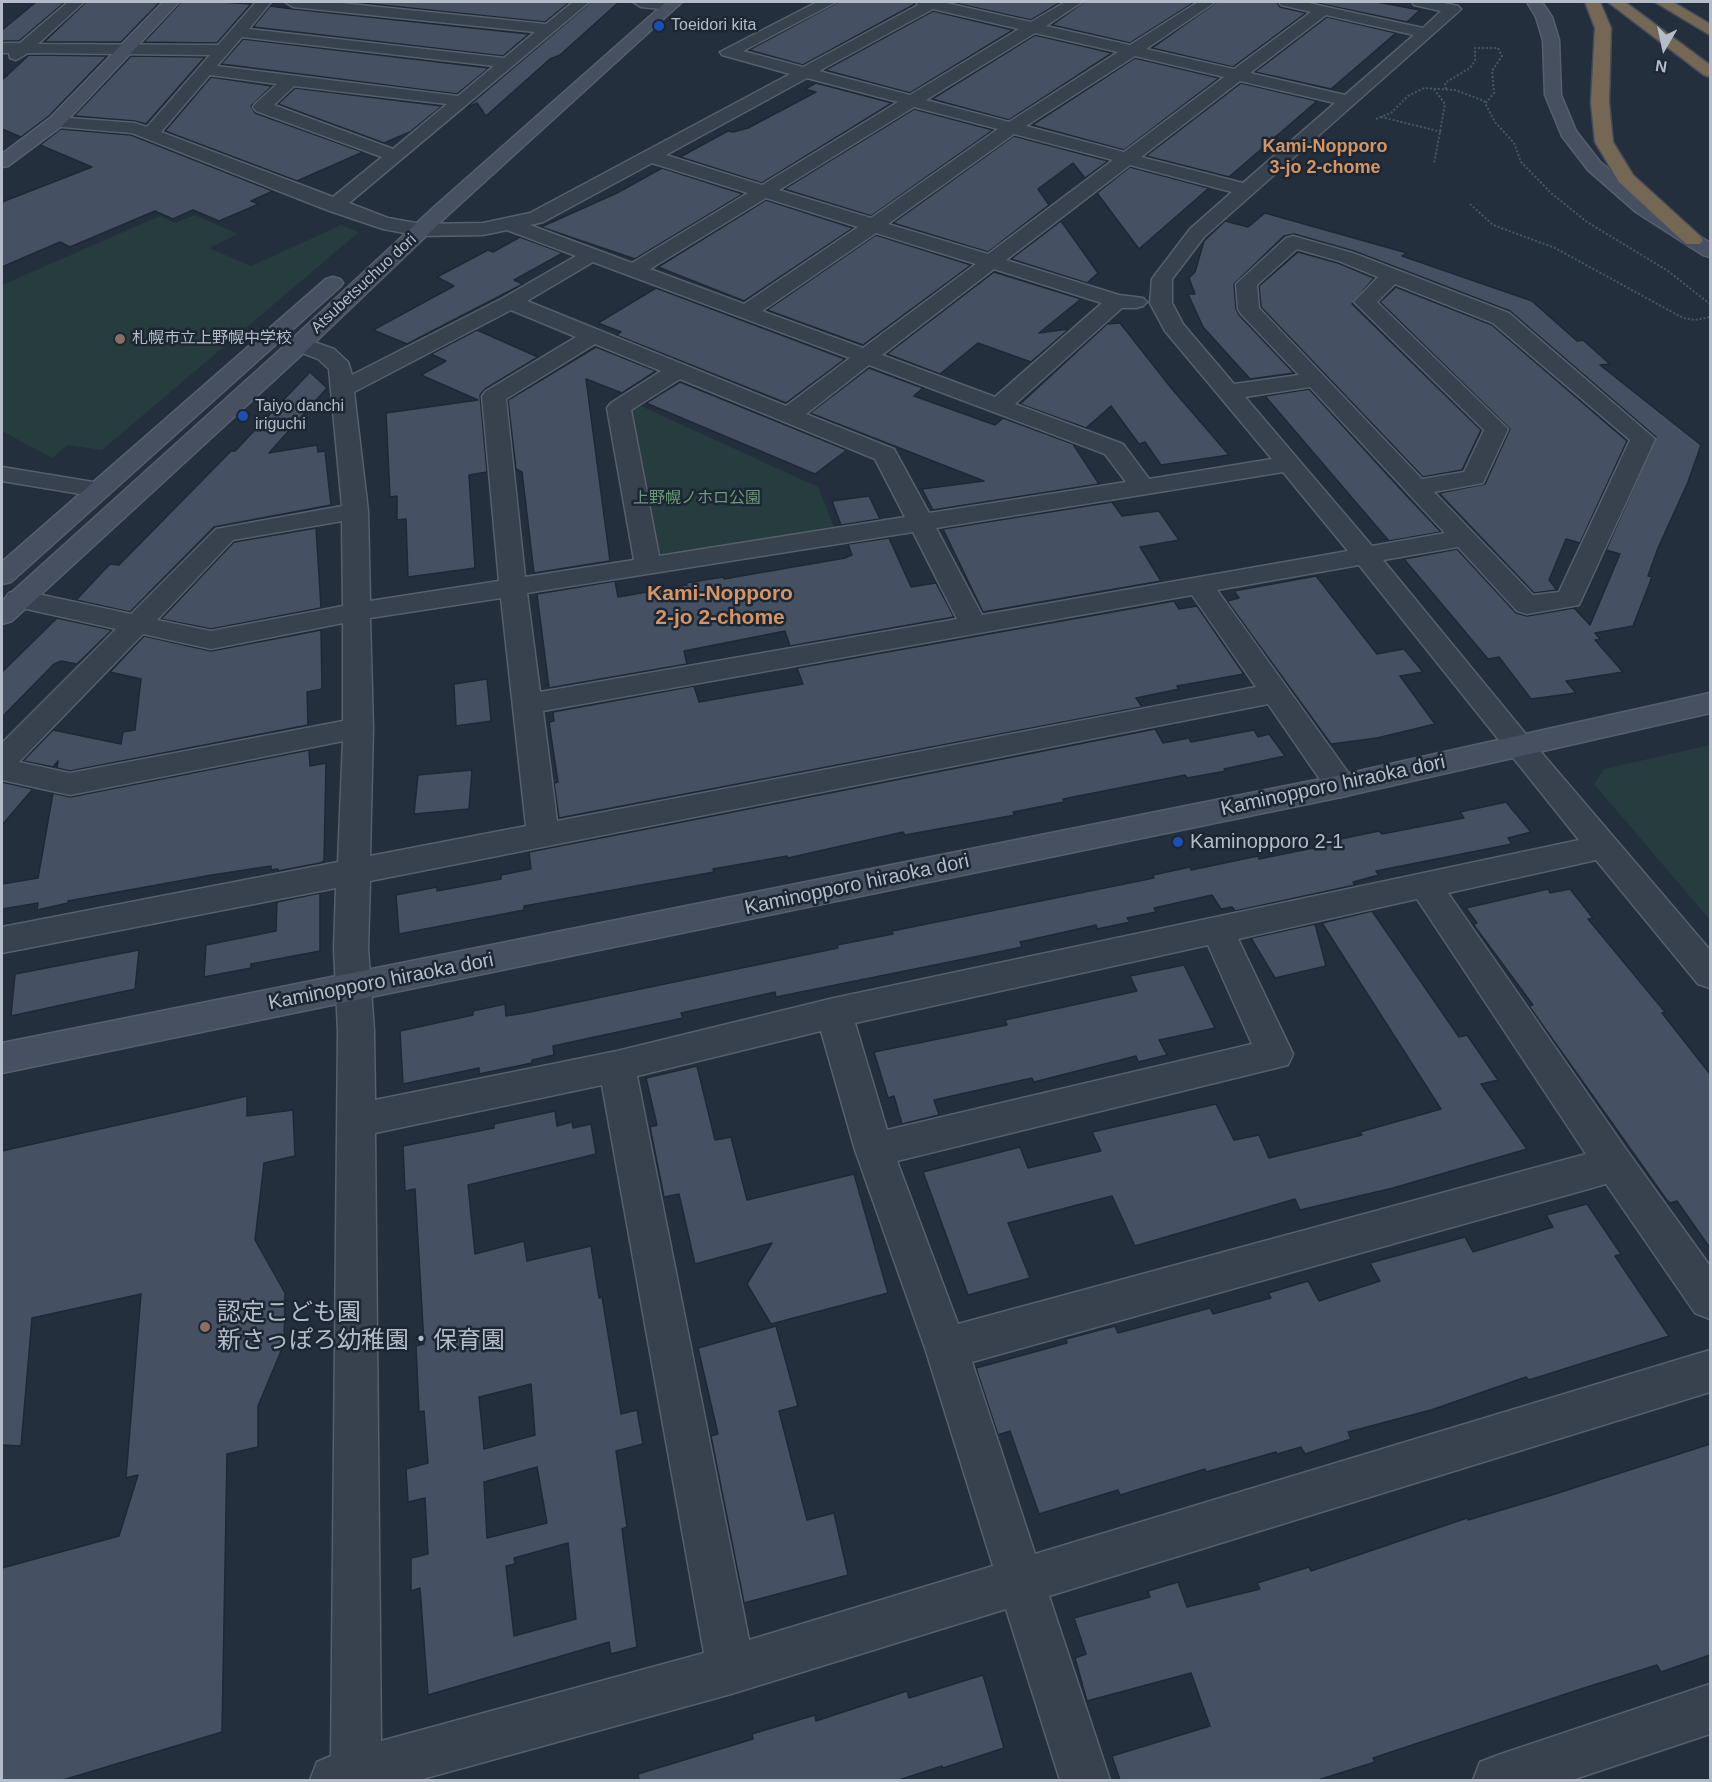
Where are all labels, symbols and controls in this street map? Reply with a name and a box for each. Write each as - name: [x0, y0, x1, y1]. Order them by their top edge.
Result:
- place label: Toeidori kita: [671, 16, 756, 36]
- north arrow: [1634, 18, 1694, 78]
- marker: Toeidori kita: [652, 19, 666, 33]
- text: N: [1654, 57, 1668, 76]
- district label: Kami-Nopporo 3-jo 2-chome: [1263, 136, 1387, 178]
- street label: Atsubetsuchuo dori: [307, 230, 421, 338]
- place label: 札幌市立上野幌中学校: [132, 329, 292, 349]
- marker: 札幌市立上野幌中学校: [113, 332, 127, 346]
- place label: Taiyo danchi iriguchi: [255, 397, 344, 435]
- marker: Taiyo danchi iriguchi: [236, 409, 250, 423]
- park label: 上野幌ノホロ公園: [633, 489, 761, 509]
- district label: Kami-Nopporo 2-jo 2-chome: [647, 581, 793, 631]
- street label: Kaminopporo hiraoka dori: [1218, 750, 1448, 822]
- place label: Kaminopporo 2-1: [1190, 830, 1343, 854]
- marker: Kaminopporo 2-1: [1171, 835, 1185, 849]
- street label: Kaminopporo hiraoka dori: [742, 849, 972, 921]
- street label: Kaminopporo hiraoka dori: [266, 948, 496, 1016]
- place label: 認定こども園 新さっぽろ幼稚園・保育園: [217, 1299, 505, 1355]
- marker: 認定こども園 新さっぽろ幼稚園・保育園: [198, 1320, 212, 1334]

